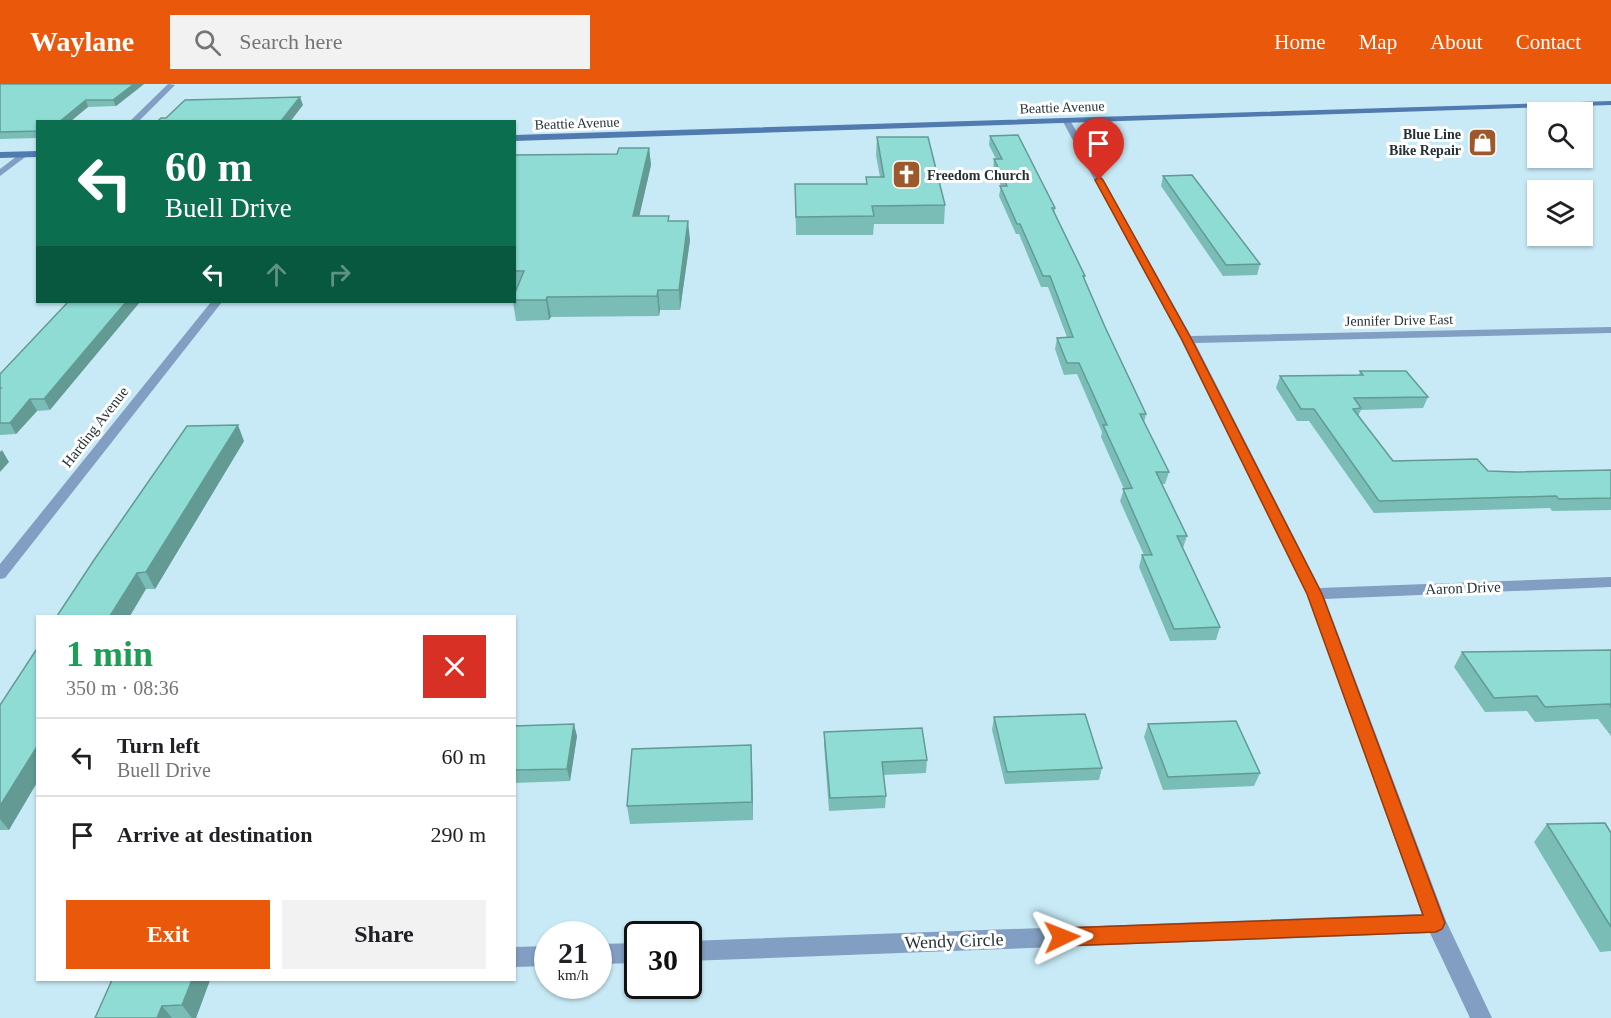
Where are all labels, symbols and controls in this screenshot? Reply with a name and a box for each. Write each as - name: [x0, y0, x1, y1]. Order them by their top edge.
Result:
- search box: [170, 15, 590, 69]
- text: Waylane: [30, 26, 134, 57]
- icon: search: [191, 26, 224, 59]
- text: Search here: [239, 29, 342, 54]
- text: Home: [1274, 30, 1326, 54]
- text: Map: [1359, 30, 1397, 54]
- text: About: [1430, 30, 1483, 54]
- text: Contact: [1516, 30, 1581, 54]
- street label: Beattie Avenue: [1019, 99, 1105, 116]
- map controls: [1527, 102, 1593, 246]
- button: search: [1527, 102, 1593, 168]
- street label: Beattie Avenue: [534, 115, 620, 132]
- pin: [1073, 118, 1124, 180]
- shop icon: Blue Line Bike Repair: [1466, 126, 1498, 158]
- icon: arrive: [1082, 127, 1115, 160]
- place label: Blue Line Bike Repair: [1389, 127, 1461, 158]
- icon: left: [66, 144, 144, 222]
- text: 60 m: [165, 144, 253, 190]
- church icon: Freedom Church: [890, 159, 922, 191]
- place label: Freedom Church: [927, 168, 1030, 183]
- button: layers: [1527, 180, 1593, 246]
- text: Buell Drive: [165, 193, 292, 223]
- icon: left: [197, 258, 230, 291]
- icon: ahead: [260, 258, 293, 291]
- icon: right: [323, 258, 356, 291]
- street label: Jennifer Drive East: [1345, 312, 1453, 329]
- street label: Harding Avenue: [59, 383, 132, 470]
- street label: Aaron Drive: [1425, 579, 1501, 597]
- text: 1 min: [66, 634, 153, 674]
- button: close: [423, 635, 486, 698]
- text: 350 m · 08:36: [66, 677, 179, 699]
- text: Turn left: [117, 733, 200, 758]
- icon: left: [66, 741, 99, 774]
- text: 60 m: [441, 744, 486, 769]
- text: Buell Drive: [117, 759, 211, 781]
- icon: arrive: [66, 819, 99, 852]
- text: Arrive at destination: [117, 822, 313, 847]
- text: 290 m: [430, 822, 486, 847]
- button: Exit: [66, 900, 270, 969]
- button: Share: [282, 900, 486, 969]
- position arrow: [1030, 905, 1094, 969]
- speed limit sign: 30: [624, 921, 702, 999]
- street label: Wendy Circle: [904, 929, 1004, 953]
- text: 21: [558, 936, 588, 969]
- text: km/h: [558, 967, 588, 983]

